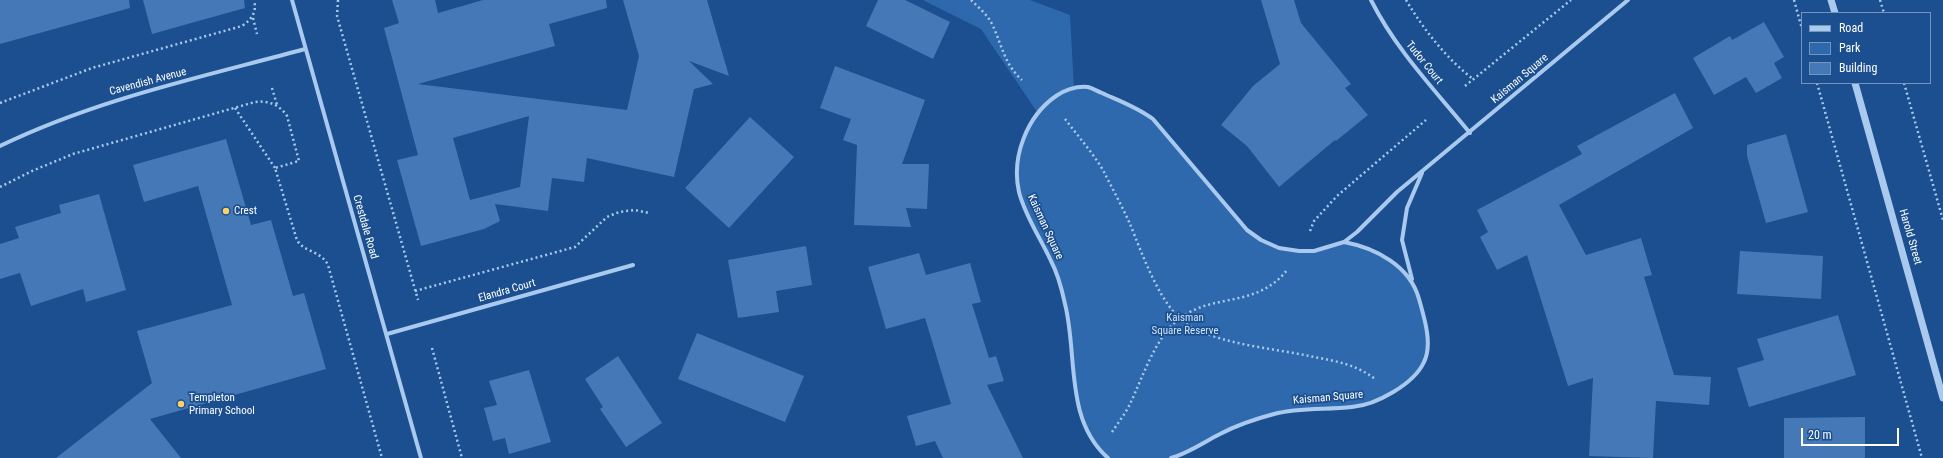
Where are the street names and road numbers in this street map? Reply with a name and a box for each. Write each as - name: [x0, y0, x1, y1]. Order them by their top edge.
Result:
- street label: Tudor Court: [1403, 39, 1445, 87]
- street label: Kaisman Square: [1489, 51, 1551, 107]
- street label: Cavendish Avenue: [108, 65, 188, 99]
- street label: Kaisman Square: [1024, 192, 1066, 262]
- street label: Crestdale Road: [350, 193, 380, 261]
- street label: Harold Street: [1896, 208, 1924, 266]
- street label: Elandra Court: [477, 277, 537, 305]
- street label: Kaisman Square: [1292, 388, 1364, 408]

